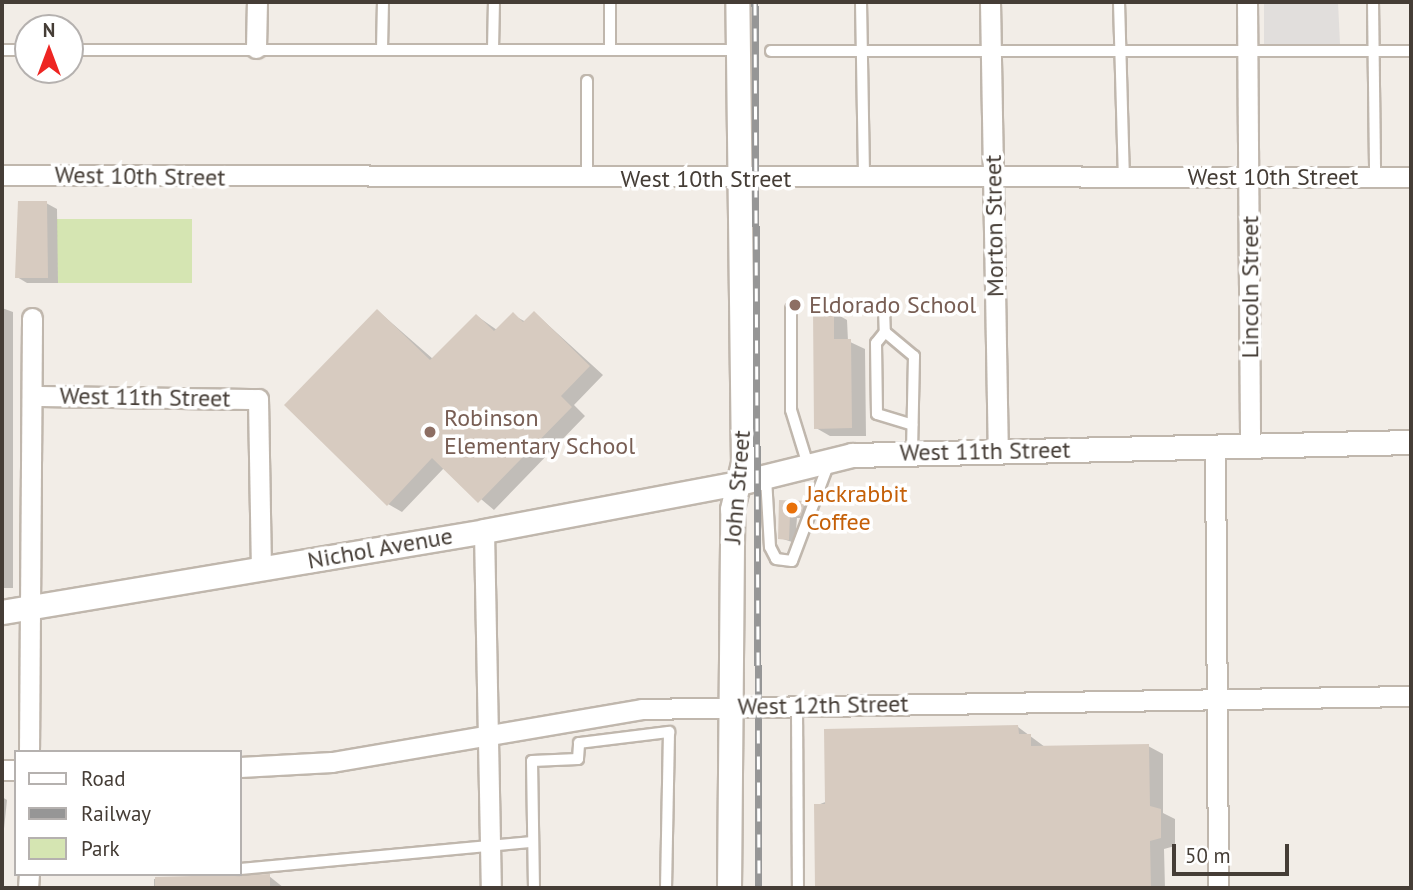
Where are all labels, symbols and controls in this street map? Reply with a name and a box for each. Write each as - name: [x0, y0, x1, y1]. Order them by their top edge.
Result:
- north arrow: [14, 14, 84, 84]
- text: N: [43, 18, 55, 42]
- street label: Morton Street: [978, 155, 1010, 297]
- street label: West 10th Street: [54, 160, 226, 192]
- street label: West 10th Street: [1188, 163, 1358, 191]
- street label: West 10th Street: [621, 165, 791, 193]
- street label: Lincoln Street: [1236, 216, 1264, 358]
- place label: Eldorado School: [809, 291, 976, 319]
- marker: Eldorado School: [787, 297, 803, 313]
- street label: West 11th Street: [59, 381, 231, 413]
- place label: Robinson Elementary School: [444, 404, 636, 460]
- marker: Robinson Elementary School: [422, 424, 438, 440]
- street label: John Street: [718, 429, 756, 545]
- street label: West 11th Street: [899, 435, 1071, 467]
- place label: Jackrabbit Coffee: [806, 480, 908, 536]
- marker: Jackrabbit Coffee: [784, 500, 800, 516]
- street label: Nichol Avenue: [305, 521, 455, 575]
- street label: West 12th Street: [737, 689, 909, 721]
- legend: [14, 750, 242, 876]
- text: Road: [81, 765, 125, 792]
- text: Railway: [81, 800, 151, 827]
- scale bar: [1175, 830, 1292, 874]
- text: Park: [81, 835, 120, 862]
- text: 50 m: [1185, 842, 1231, 869]

